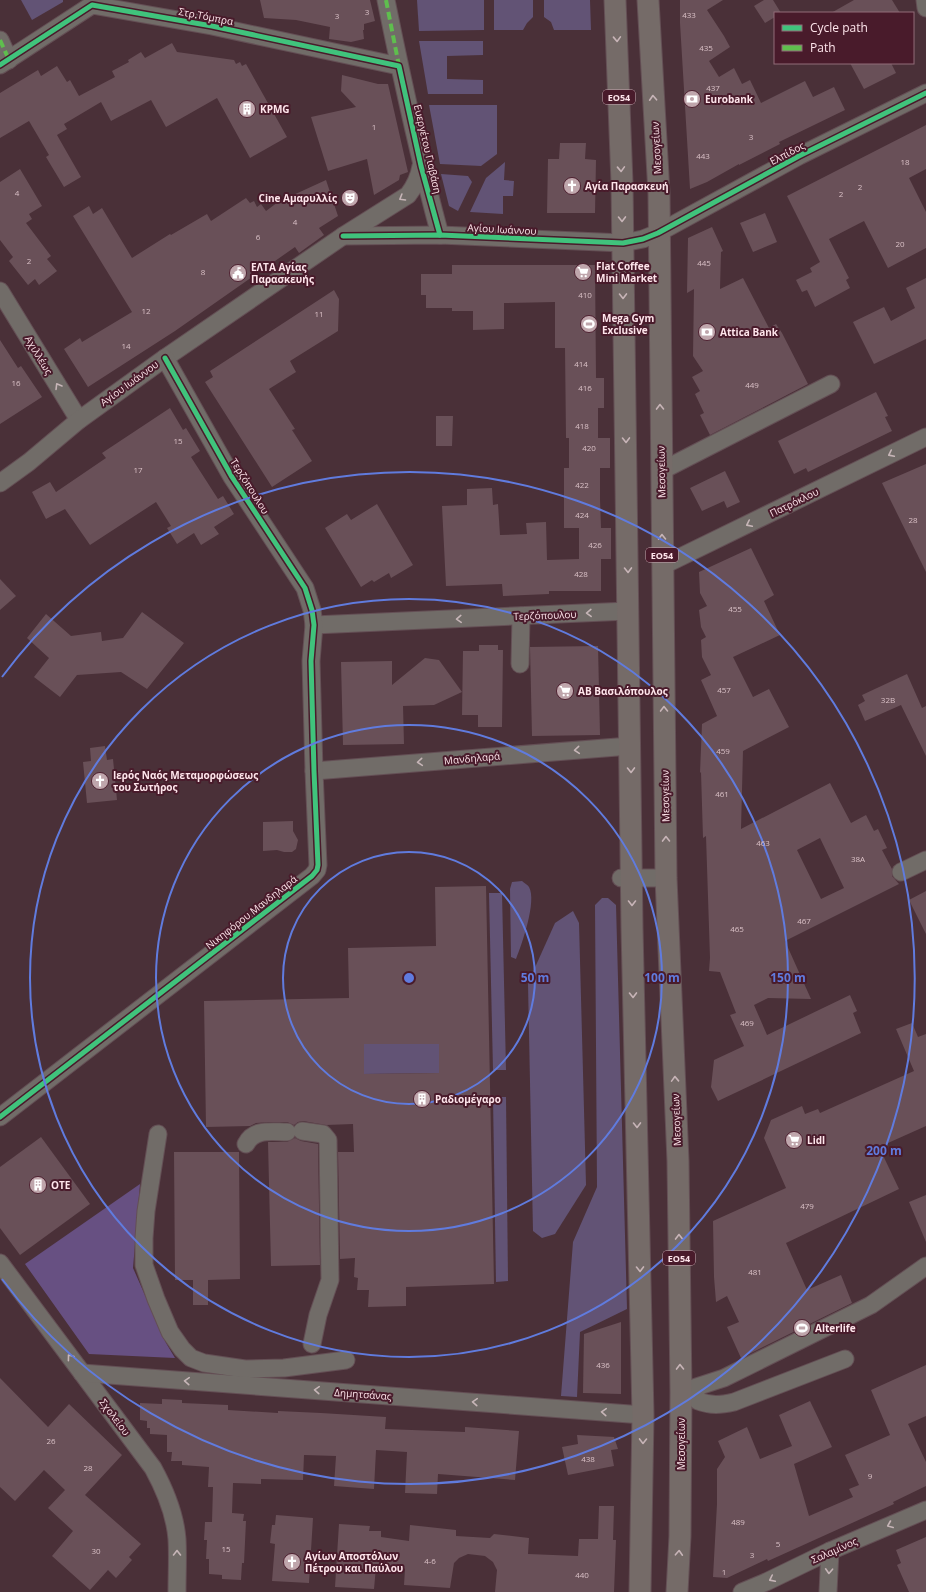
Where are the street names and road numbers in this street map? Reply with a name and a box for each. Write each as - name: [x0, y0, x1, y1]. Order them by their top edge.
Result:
- street label: Στρ.Τόμπρα: [177, 4, 235, 28]
- road number: ΕΟ54: [603, 90, 635, 104]
- street label: Ευεργέτου Γιαβάση: [411, 103, 445, 195]
- street label: Μεσογείων: [648, 121, 664, 175]
- street label: Ελπίδος: [767, 138, 807, 168]
- street label: Αγίου Ιωάννου: [467, 220, 537, 238]
- street label: Αχιλλέως: [22, 333, 56, 377]
- street label: Αγίου Ιωάννου: [97, 357, 161, 409]
- street label: Μεσογείων: [654, 446, 668, 498]
- street label: Τερζόπουλου: [227, 455, 273, 517]
- street label: Πατρόκλου: [767, 484, 821, 520]
- road number: ΕΟ54: [646, 548, 678, 562]
- street label: Τερζόπουλου: [513, 607, 577, 623]
- street label: Μανδηλαρά: [443, 749, 501, 767]
- street label: Μεσογείων: [658, 770, 672, 822]
- street label: Νικηφόρου Μανδηλαρά: [202, 872, 300, 952]
- street label: Μεσογείων: [668, 1094, 684, 1146]
- road number: ΕΟ54: [663, 1251, 695, 1265]
- street label: Δημητσάνας: [334, 1385, 392, 1403]
- street label: Σχολείου: [97, 1396, 133, 1438]
- street label: Μεσογείων: [674, 1418, 688, 1470]
- street label: Σαλαμίνος: [809, 1534, 859, 1566]

